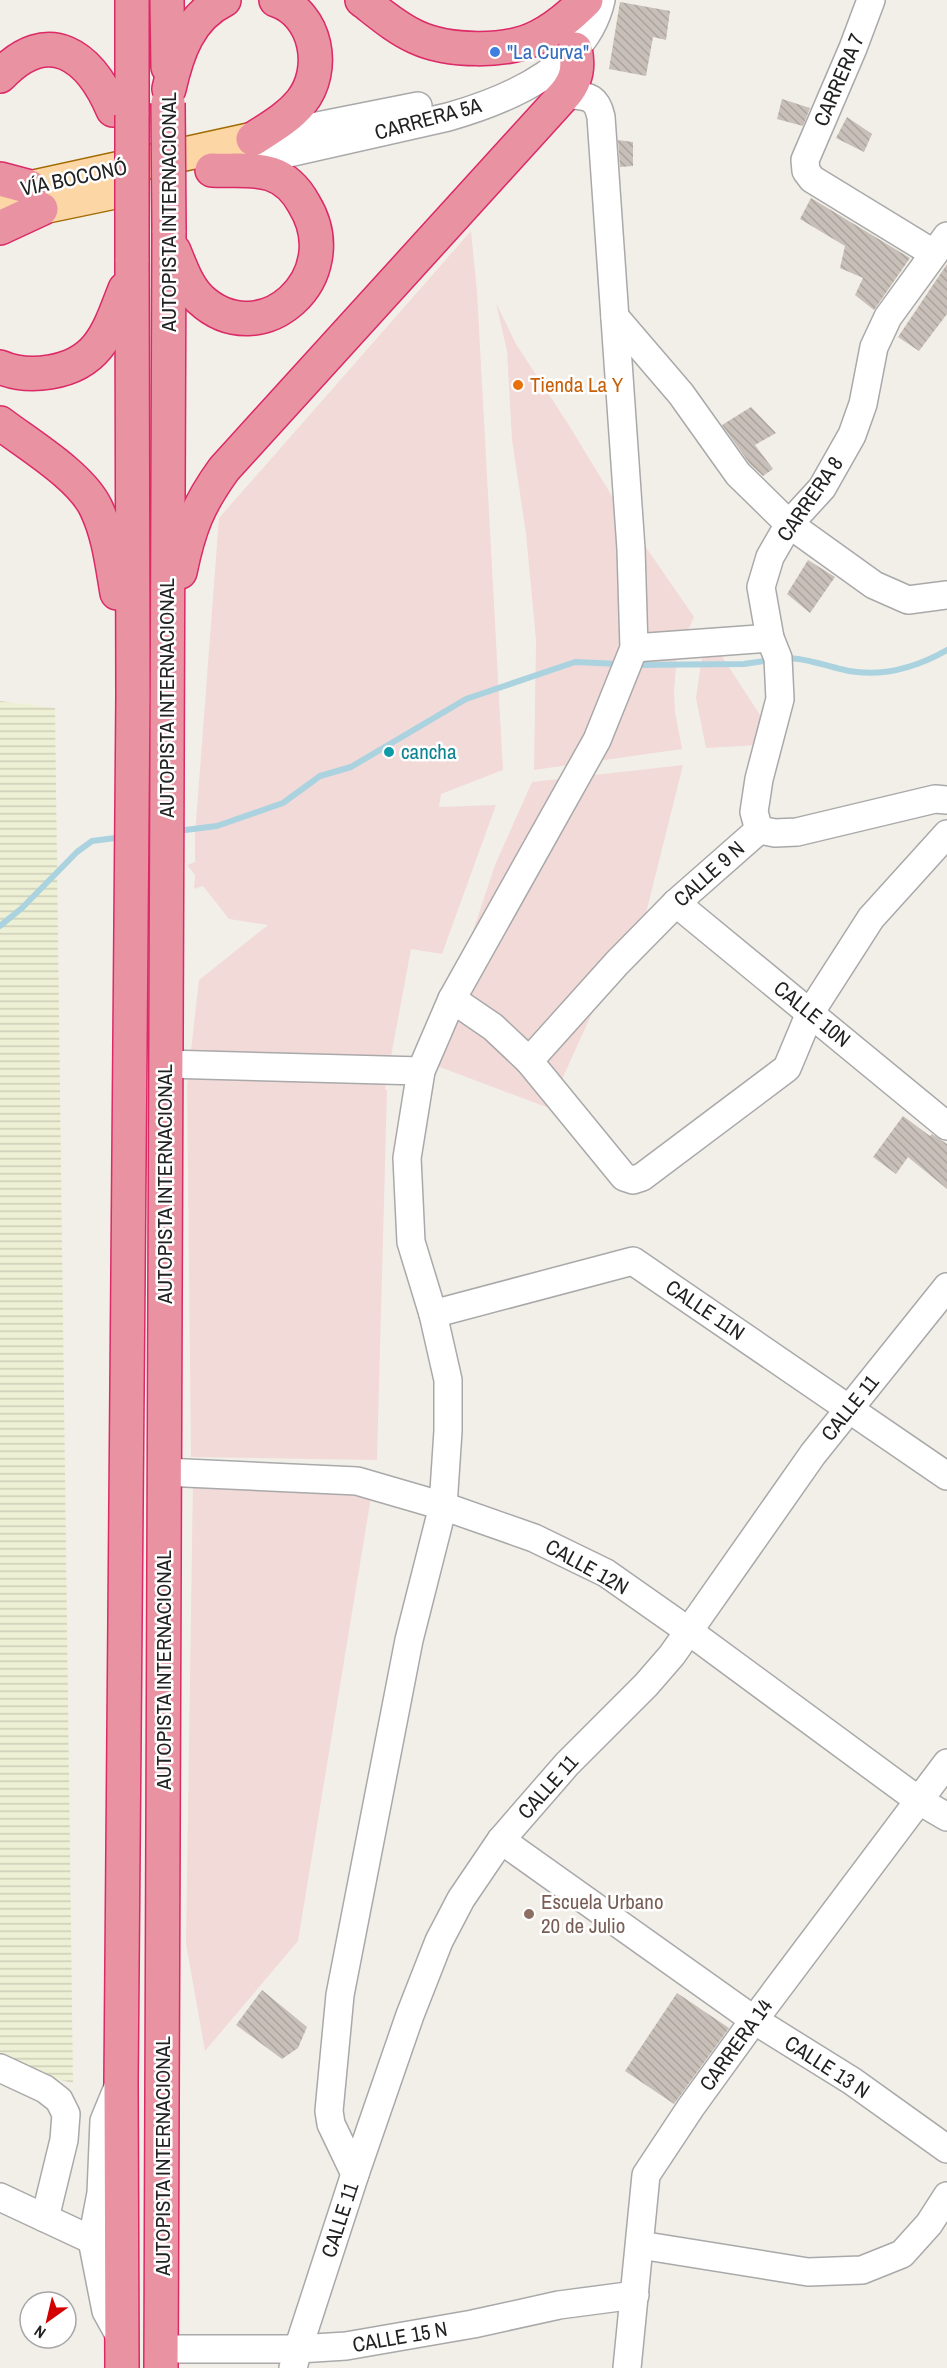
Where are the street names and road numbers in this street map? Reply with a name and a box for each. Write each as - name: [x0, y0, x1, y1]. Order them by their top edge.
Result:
- street label: CARRERA 7: [806, 29, 871, 130]
- street label: CARRERA 5A: [371, 90, 485, 147]
- street label: AUTOPISTA INTERNACIONAL: [154, 92, 183, 333]
- street label: VÍA BOCONÓ: [18, 152, 130, 203]
- street label: CARRERA 8: [770, 450, 849, 547]
- street label: AUTOPISTA INTERNACIONAL: [152, 578, 181, 819]
- street label: CALLE 9 N: [667, 834, 750, 913]
- street label: CALLE 10N: [768, 974, 857, 1053]
- street label: AUTOPISTA INTERNACIONAL: [150, 1064, 179, 1305]
- street label: CALLE 11N: [660, 1272, 751, 1347]
- street label: CALLE 11: [814, 1368, 885, 1447]
- street label: CALLE 12N: [540, 1532, 634, 1601]
- street label: AUTOPISTA INTERNACIONAL: [149, 1550, 178, 1791]
- street label: CALLE 11: [511, 1748, 585, 1825]
- street label: CARRERA 14: [692, 1992, 779, 2097]
- street label: CALLE 13 N: [779, 2028, 875, 2105]
- street label: AUTOPISTA INTERNACIONAL: [148, 2036, 177, 2277]
- street label: CALLE 11: [314, 2178, 365, 2261]
- street label: CALLE 15 N: [350, 2314, 450, 2359]

